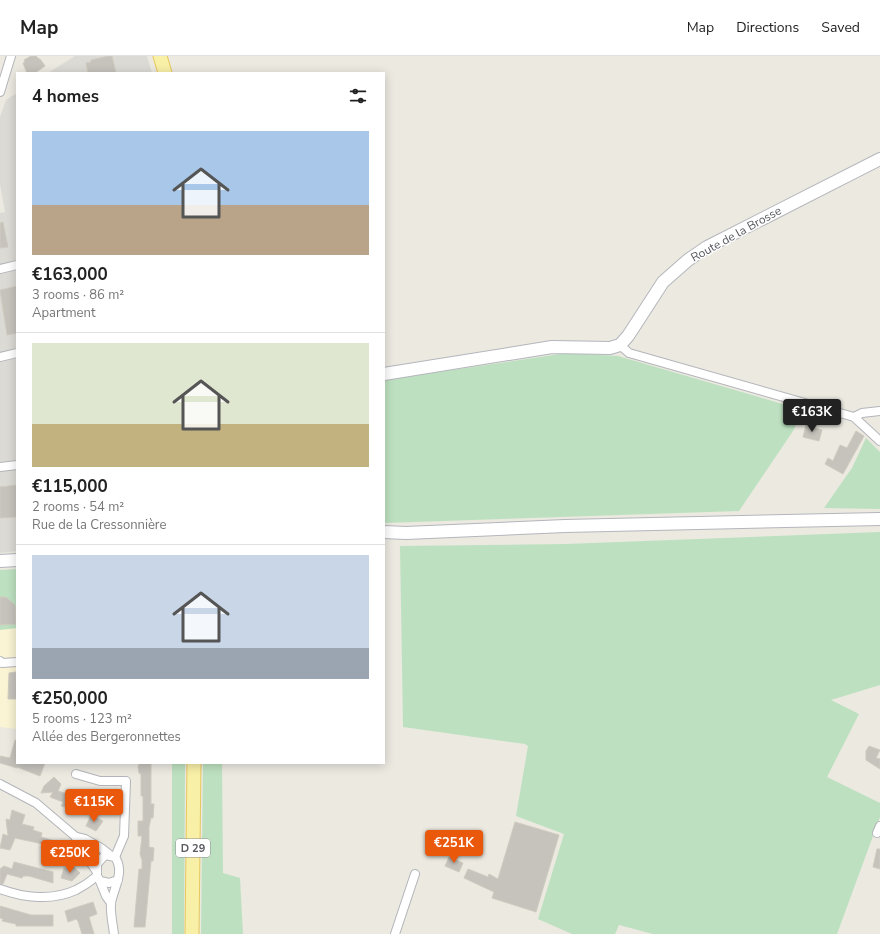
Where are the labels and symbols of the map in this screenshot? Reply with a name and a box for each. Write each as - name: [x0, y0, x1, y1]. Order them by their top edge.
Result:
- street label: Route de la Brosse: [688, 202, 784, 266]
- pin: €163K: [784, 399, 840, 433]
- pin: €115K: [66, 789, 122, 823]
- pin: €251K: [426, 830, 482, 864]
- road number: D 29: [176, 839, 210, 857]
- pin: €250K: [42, 840, 98, 874]

